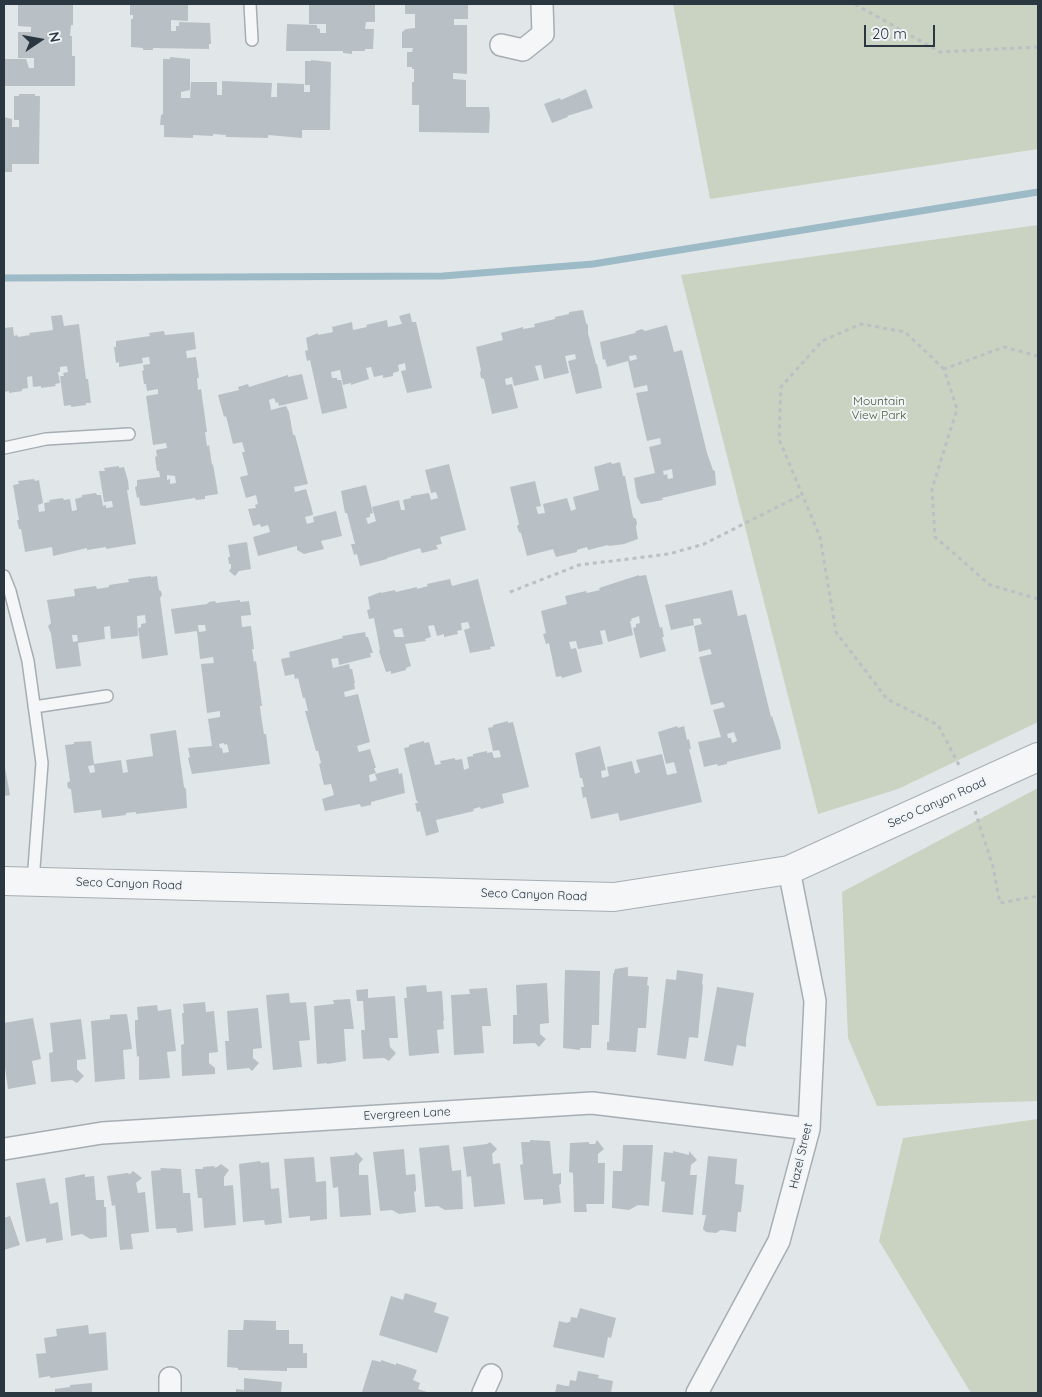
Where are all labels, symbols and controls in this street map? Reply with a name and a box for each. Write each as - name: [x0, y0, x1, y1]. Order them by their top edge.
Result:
- north arrow: [15, 15, 65, 65]
- scale bar: [867, 15, 938, 47]
- text: 20 m: [872, 24, 907, 43]
- text: N: [45, 30, 65, 44]
- park label: Mountain View Park: [851, 394, 907, 422]
- street label: Seco Canyon Road: [886, 775, 988, 831]
- street label: Seco Canyon Road: [76, 875, 182, 893]
- street label: Seco Canyon Road: [481, 886, 587, 904]
- street label: Evergreen Lane: [363, 1105, 451, 1123]
- street label: Hazel Street: [786, 1122, 816, 1190]

